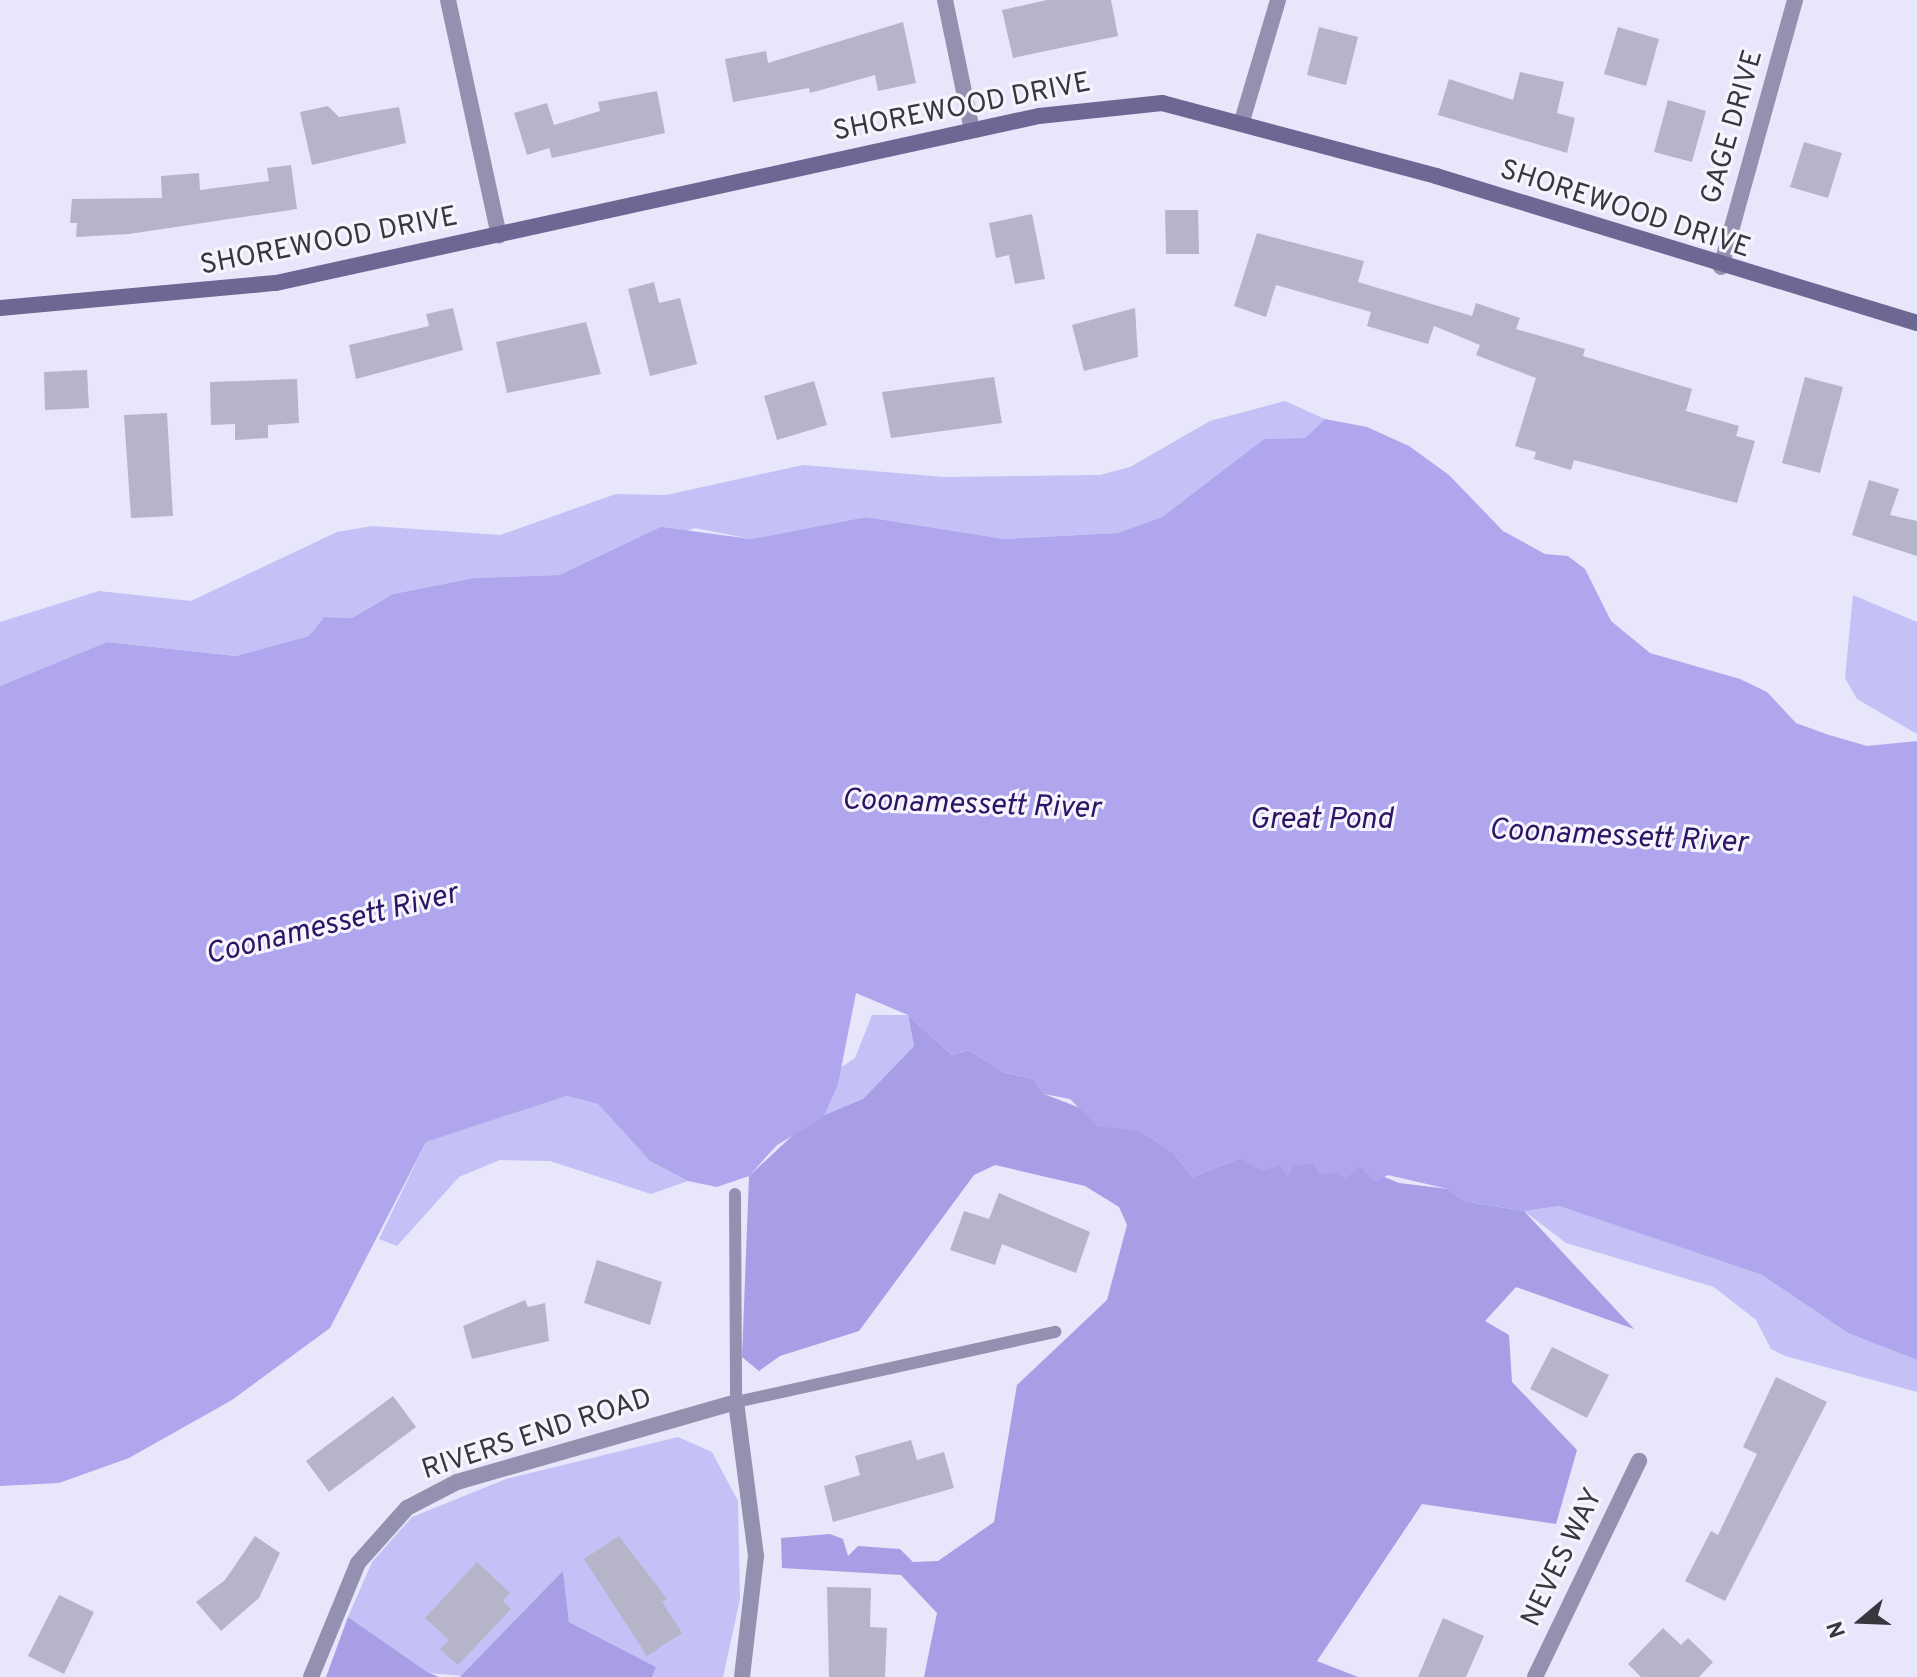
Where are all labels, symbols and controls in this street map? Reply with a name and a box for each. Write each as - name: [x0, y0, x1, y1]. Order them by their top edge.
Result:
- street label: GAGE DRIVE: [1695, 46, 1771, 208]
- street label: SHOREWOOD DRIVE: [830, 67, 1094, 149]
- street label: SHOREWOOD DRIVE: [1495, 154, 1755, 266]
- street label: SHOREWOOD DRIVE: [197, 201, 461, 283]
- water label: Coonamessett River: [841, 783, 1101, 829]
- water label: Great Pond: [1249, 803, 1393, 839]
- water label: Coonamessett River: [1488, 813, 1748, 863]
- water label: Coonamessett River: [202, 877, 462, 975]
- street label: RIVERS END ROAD: [418, 1382, 656, 1488]
- street label: NEVES WAY: [1515, 1483, 1611, 1633]
- north arrow: [1821, 1581, 1901, 1661]
- text: N: [1823, 1617, 1853, 1641]

